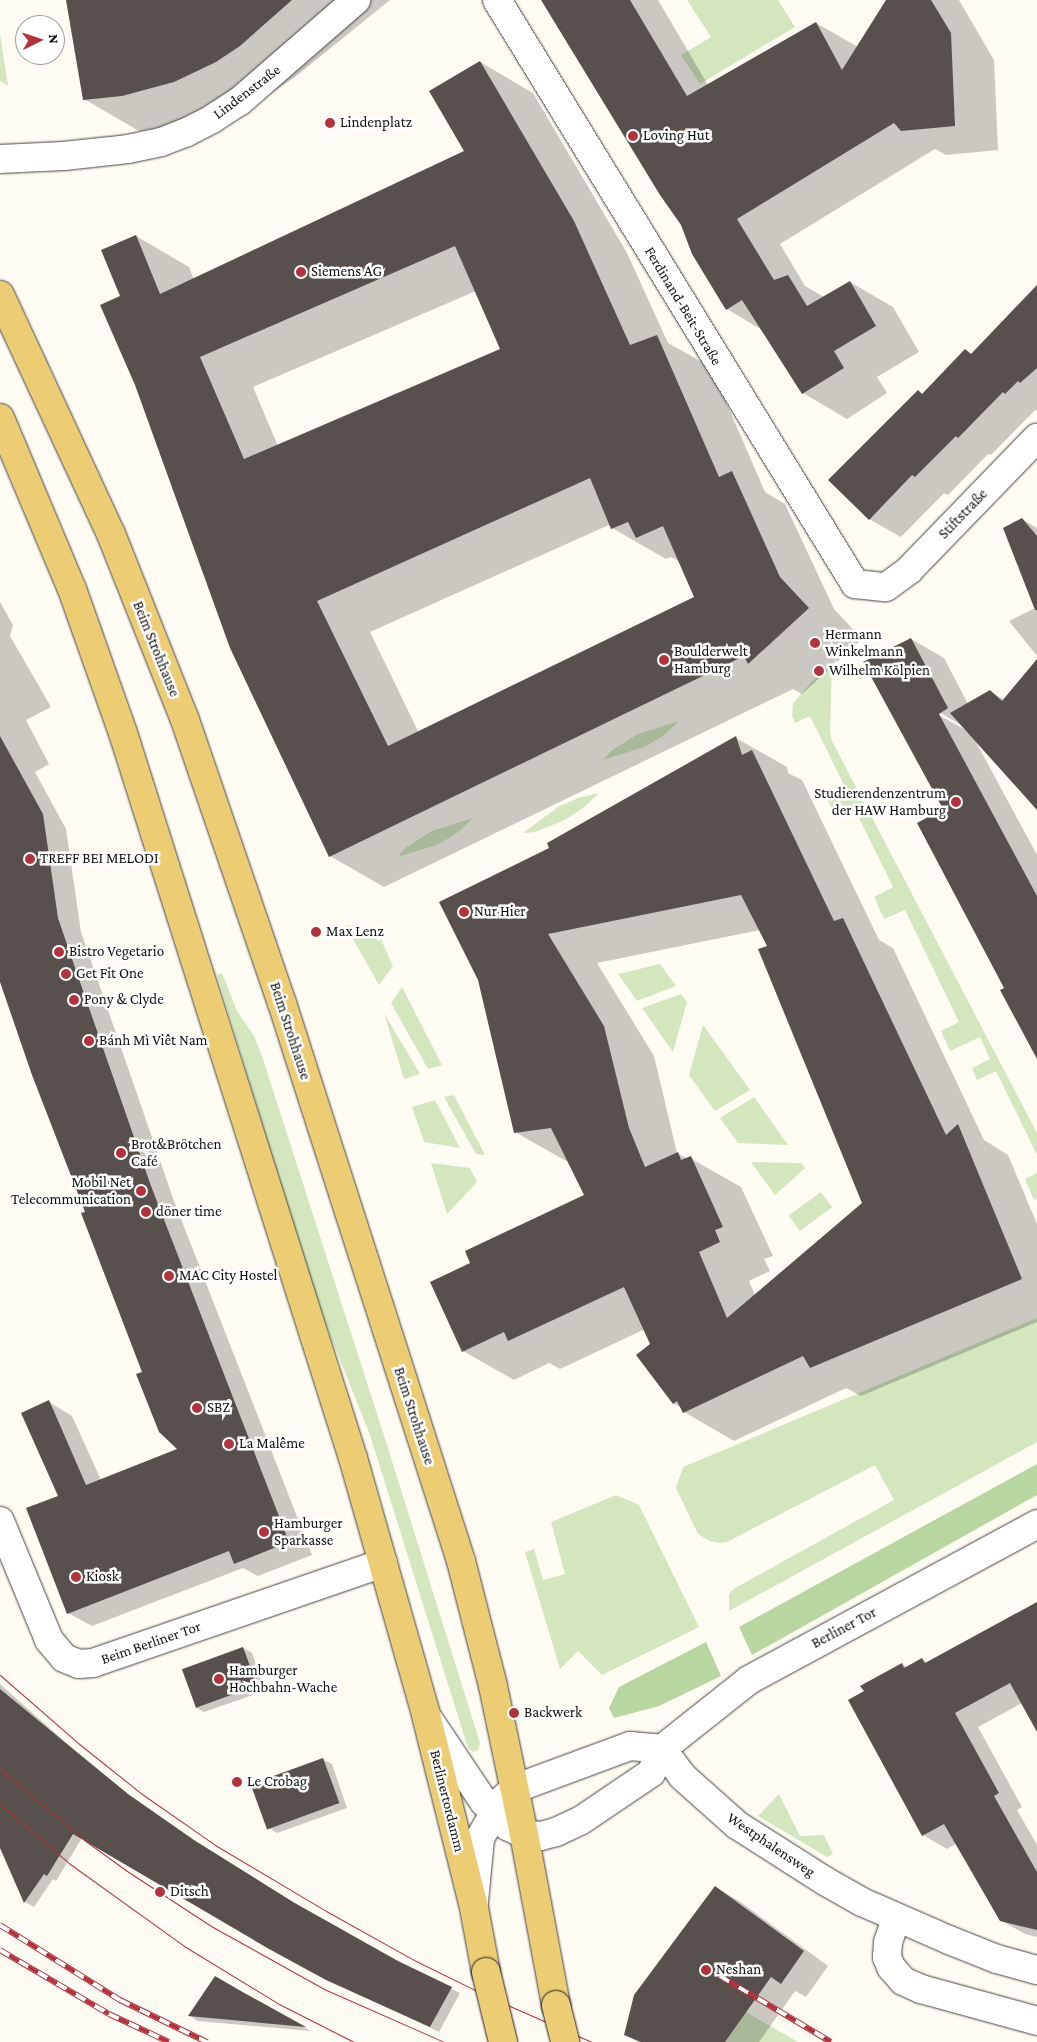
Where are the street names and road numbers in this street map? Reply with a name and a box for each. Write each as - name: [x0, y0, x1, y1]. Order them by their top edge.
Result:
- street label: Lindenstraße: [210, 61, 284, 123]
- street label: Ferdinand-Beit-Straße: [641, 244, 725, 368]
- street label: Stiftstraße: [935, 485, 991, 543]
- street label: Beim Strohhause: [129, 599, 183, 699]
- street label: Beim Strohhause: [266, 980, 314, 1082]
- street label: Beim Strohhause: [390, 1365, 438, 1467]
- street label: Berliner Tor: [808, 1603, 880, 1653]
- street label: Beim Berliner Tor: [99, 1617, 203, 1669]
- street label: Berlinertordamm: [426, 1748, 468, 1854]
- street label: Westphalensweg: [723, 1809, 819, 1881]

